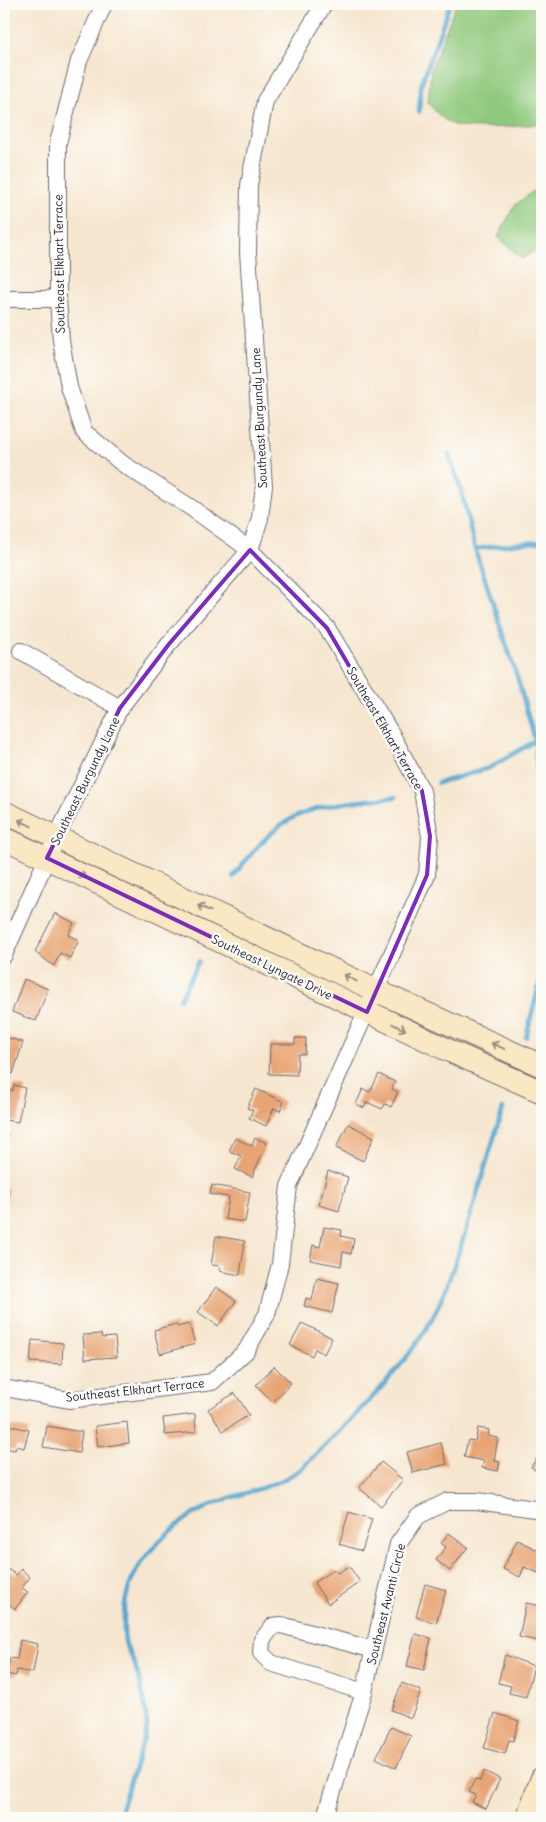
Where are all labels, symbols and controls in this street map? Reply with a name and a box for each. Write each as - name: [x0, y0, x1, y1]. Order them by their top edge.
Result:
- street label: Southeast Elkhart Terrace: [50, 194, 68, 334]
- street label: Southeast Burgundy Lane: [248, 347, 270, 489]
- street label: Southeast Elkhart Terrace: [344, 664, 426, 792]
- street label: Southeast Burgundy Lane: [47, 714, 123, 848]
- one-way arrow: [18, 818, 33, 828]
- one-way arrow: [71, 870, 86, 879]
- one-way arrow: [196, 903, 211, 913]
- street label: Southeast Lyngate Drive: [209, 931, 335, 1003]
- one-way arrow: [343, 973, 358, 983]
- one-way arrow: [392, 1023, 407, 1033]
- one-way arrow: [491, 1041, 506, 1051]
- street label: Southeast Elkhart Terrace: [65, 1375, 205, 1405]
- street label: Southeast Avanti Circle: [364, 1542, 408, 1666]

